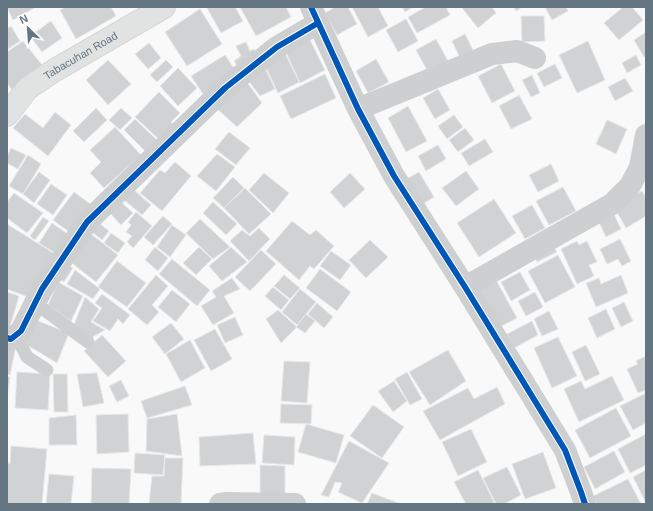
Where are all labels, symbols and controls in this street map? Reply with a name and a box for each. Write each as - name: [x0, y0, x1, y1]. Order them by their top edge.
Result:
- north arrow: [8, 8, 48, 48]
- text: N: [18, 12, 30, 26]
- street label: Tabacuhan Road: [41, 29, 119, 82]

